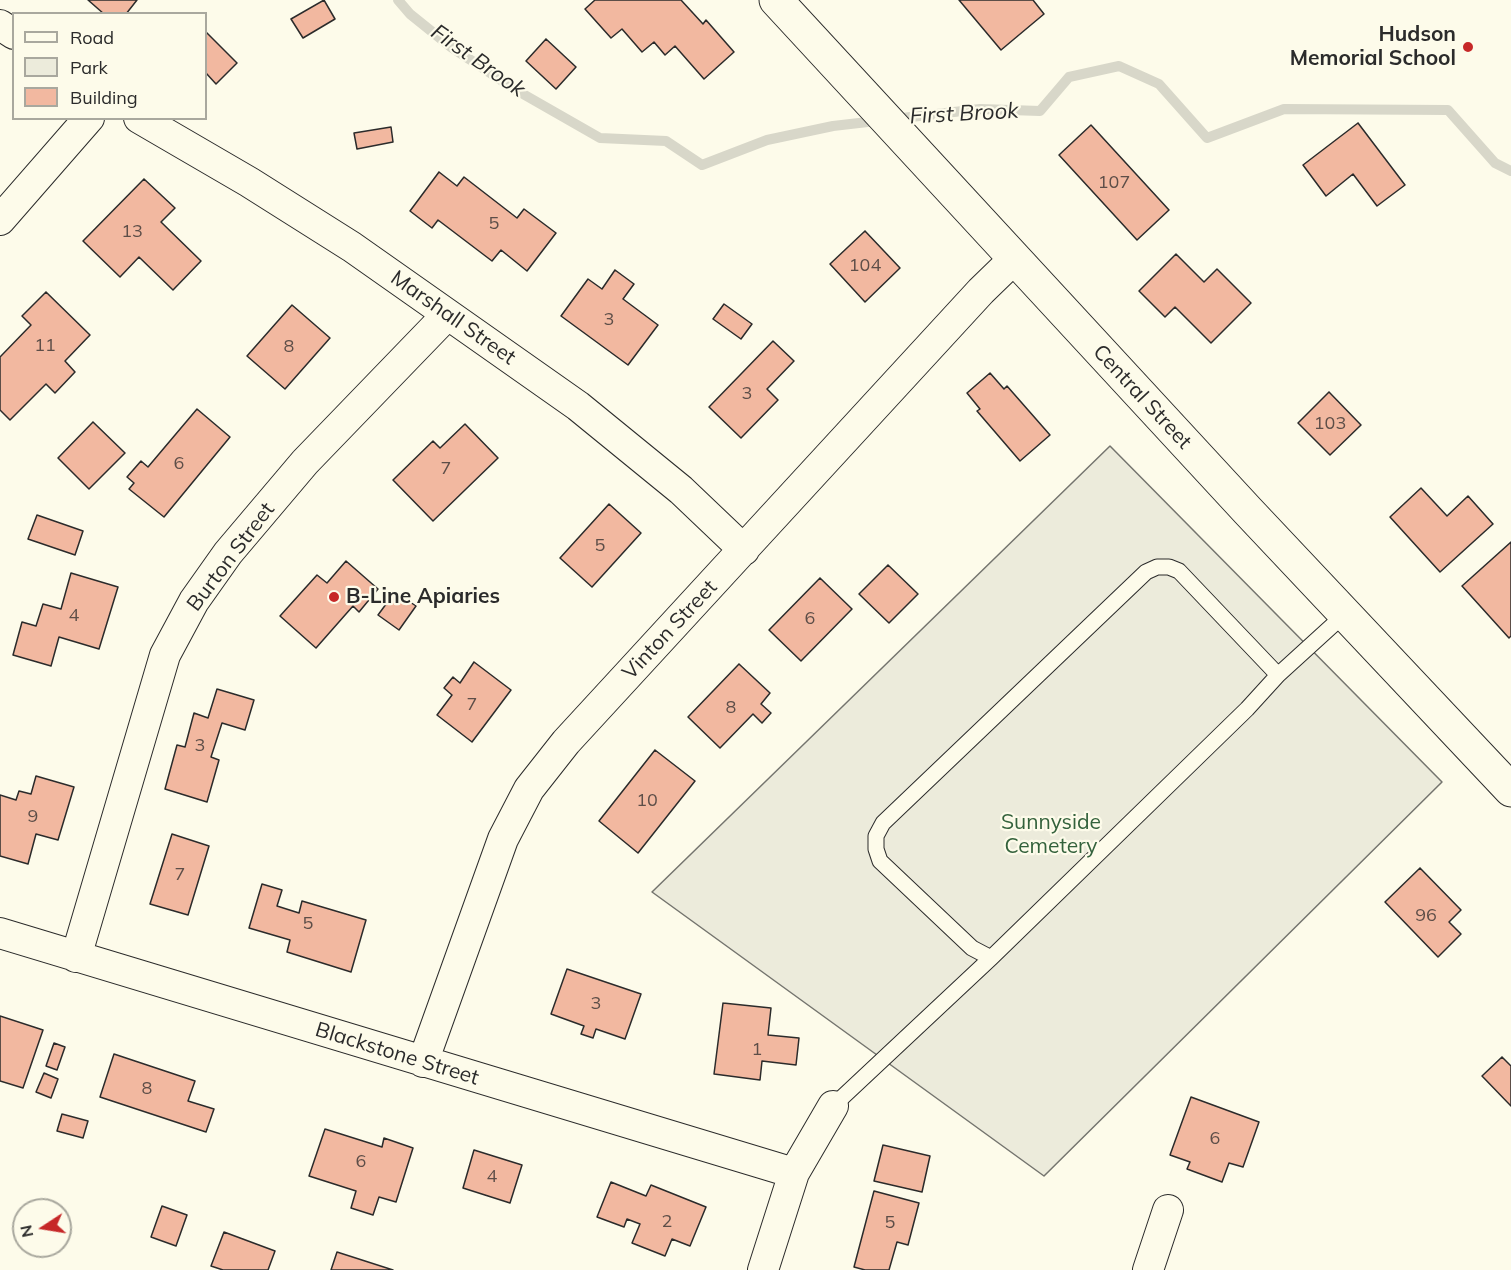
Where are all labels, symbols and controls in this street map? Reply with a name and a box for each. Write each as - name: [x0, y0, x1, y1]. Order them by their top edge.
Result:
- legend: [12, 12, 207, 120]
- water label: First Brook: [426, 19, 530, 103]
- place label: Hudson Memorial School: [1290, 22, 1456, 72]
- text: Road: [70, 26, 114, 49]
- marker: Hudson Memorial School: [1461, 40, 1475, 54]
- text: Park: [70, 56, 108, 79]
- text: Building: [70, 86, 138, 109]
- water label: First Brook: [909, 98, 1019, 130]
- house number: 107: [1098, 172, 1130, 194]
- house number: 5: [489, 213, 499, 235]
- house number: 13: [121, 221, 143, 243]
- house number: 104: [849, 255, 881, 277]
- street label: Marshall Street: [386, 266, 520, 370]
- house number: 3: [604, 309, 614, 331]
- house number: 11: [34, 335, 56, 357]
- house number: 8: [284, 336, 294, 358]
- street label: Central Street: [1087, 340, 1197, 454]
- house number: 3: [742, 383, 752, 405]
- house number: 103: [1314, 413, 1346, 435]
- house number: 6: [174, 453, 184, 475]
- house number: 7: [441, 458, 451, 480]
- street label: Burton Street: [182, 498, 280, 616]
- house number: 5: [595, 535, 605, 557]
- street label: Vinton Street: [617, 575, 723, 685]
- place label: B-Line Apiaries: [346, 584, 500, 610]
- marker: B-Line Apiaries: [327, 590, 341, 604]
- house number: 4: [69, 605, 79, 627]
- house number: 6: [805, 608, 815, 630]
- house number: 7: [467, 694, 477, 716]
- house number: 8: [726, 697, 736, 719]
- house number: 3: [195, 735, 205, 757]
- house number: 10: [636, 790, 658, 812]
- house number: 9: [28, 806, 38, 828]
- park label: Sunnyside Cemetery: [1001, 810, 1101, 860]
- house number: 7: [175, 864, 185, 886]
- house number: 96: [1415, 905, 1437, 927]
- house number: 5: [303, 913, 313, 935]
- house number: 3: [591, 993, 601, 1015]
- street label: Blackstone Street: [312, 1017, 482, 1091]
- house number: 1: [752, 1039, 762, 1061]
- house number: 8: [142, 1078, 152, 1100]
- house number: 6: [1210, 1128, 1220, 1150]
- house number: 6: [356, 1151, 366, 1173]
- house number: 4: [487, 1166, 497, 1188]
- north arrow: [12, 1198, 72, 1258]
- house number: 2: [662, 1211, 672, 1233]
- house number: 5: [885, 1212, 895, 1234]
- text: N: [15, 1223, 37, 1239]

